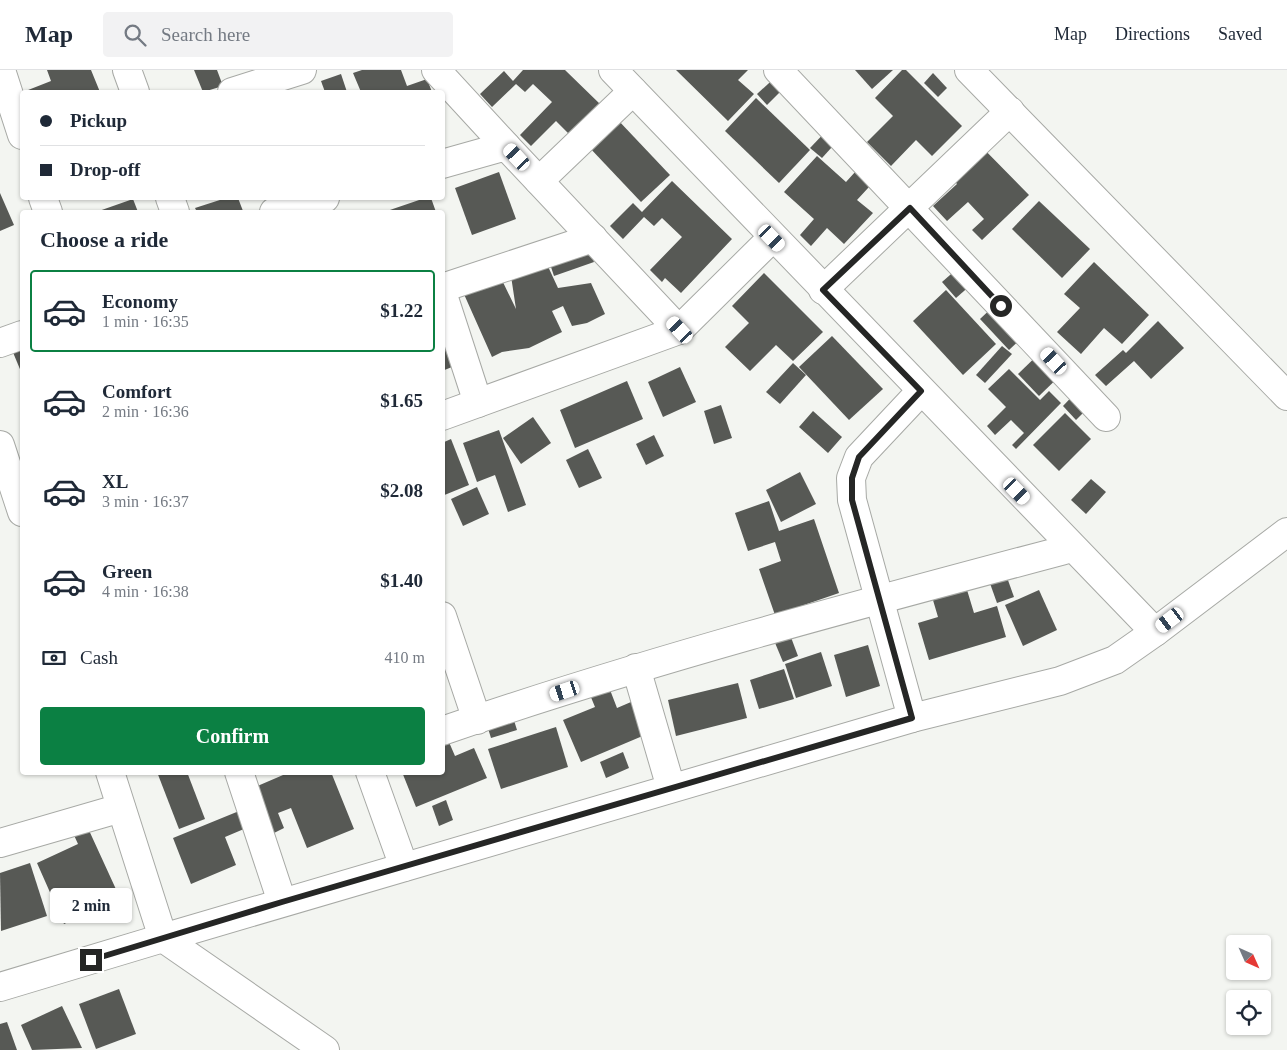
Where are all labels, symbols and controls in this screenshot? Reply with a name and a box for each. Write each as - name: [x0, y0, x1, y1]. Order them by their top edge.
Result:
- search box: [103, 12, 453, 57]
- text: Map: [25, 21, 73, 47]
- icon: search: [121, 21, 149, 49]
- text: Search here: [161, 24, 250, 45]
- text: Map: [1054, 24, 1087, 44]
- text: Directions: [1115, 24, 1190, 44]
- text: Saved: [1218, 24, 1262, 44]
- text: Pickup: [70, 110, 127, 131]
- car: [501, 141, 532, 173]
- text: Drop-off: [70, 159, 140, 180]
- car: [756, 222, 787, 254]
- text: Choose a ride: [40, 227, 168, 252]
- icon: car: [42, 289, 87, 334]
- text: Economy: [102, 291, 178, 312]
- route start: [990, 295, 1012, 317]
- text: $1.22: [380, 300, 423, 321]
- text: 1 min · 16:35: [102, 313, 189, 330]
- car: [664, 314, 695, 346]
- car: [1038, 345, 1069, 377]
- icon: car: [42, 379, 87, 424]
- text: Comfort: [102, 381, 172, 402]
- text: $1.65: [380, 390, 423, 411]
- text: 2 min · 16:36: [102, 403, 189, 420]
- icon: car: [42, 469, 87, 514]
- text: XL: [102, 471, 128, 492]
- car: [1001, 475, 1032, 507]
- text: $2.08: [380, 480, 423, 501]
- text: 3 min · 16:37: [102, 493, 189, 510]
- icon: car: [42, 559, 87, 604]
- text: Green: [102, 561, 152, 582]
- text: $1.40: [380, 570, 423, 591]
- text: 4 min · 16:38: [102, 583, 189, 600]
- car: [1153, 605, 1186, 635]
- icon: cash: [40, 644, 68, 672]
- text: Cash: [80, 647, 118, 668]
- text: 410 m: [385, 649, 425, 666]
- car: [548, 679, 581, 703]
- button: Confirm: [40, 707, 425, 765]
- callout: 2 min: [50, 888, 132, 922]
- text: 2 min: [72, 897, 110, 914]
- north arrow: [1226, 935, 1271, 980]
- map controls: [1226, 935, 1271, 1035]
- route end: [80, 949, 102, 971]
- button: locate: [1226, 990, 1271, 1035]

